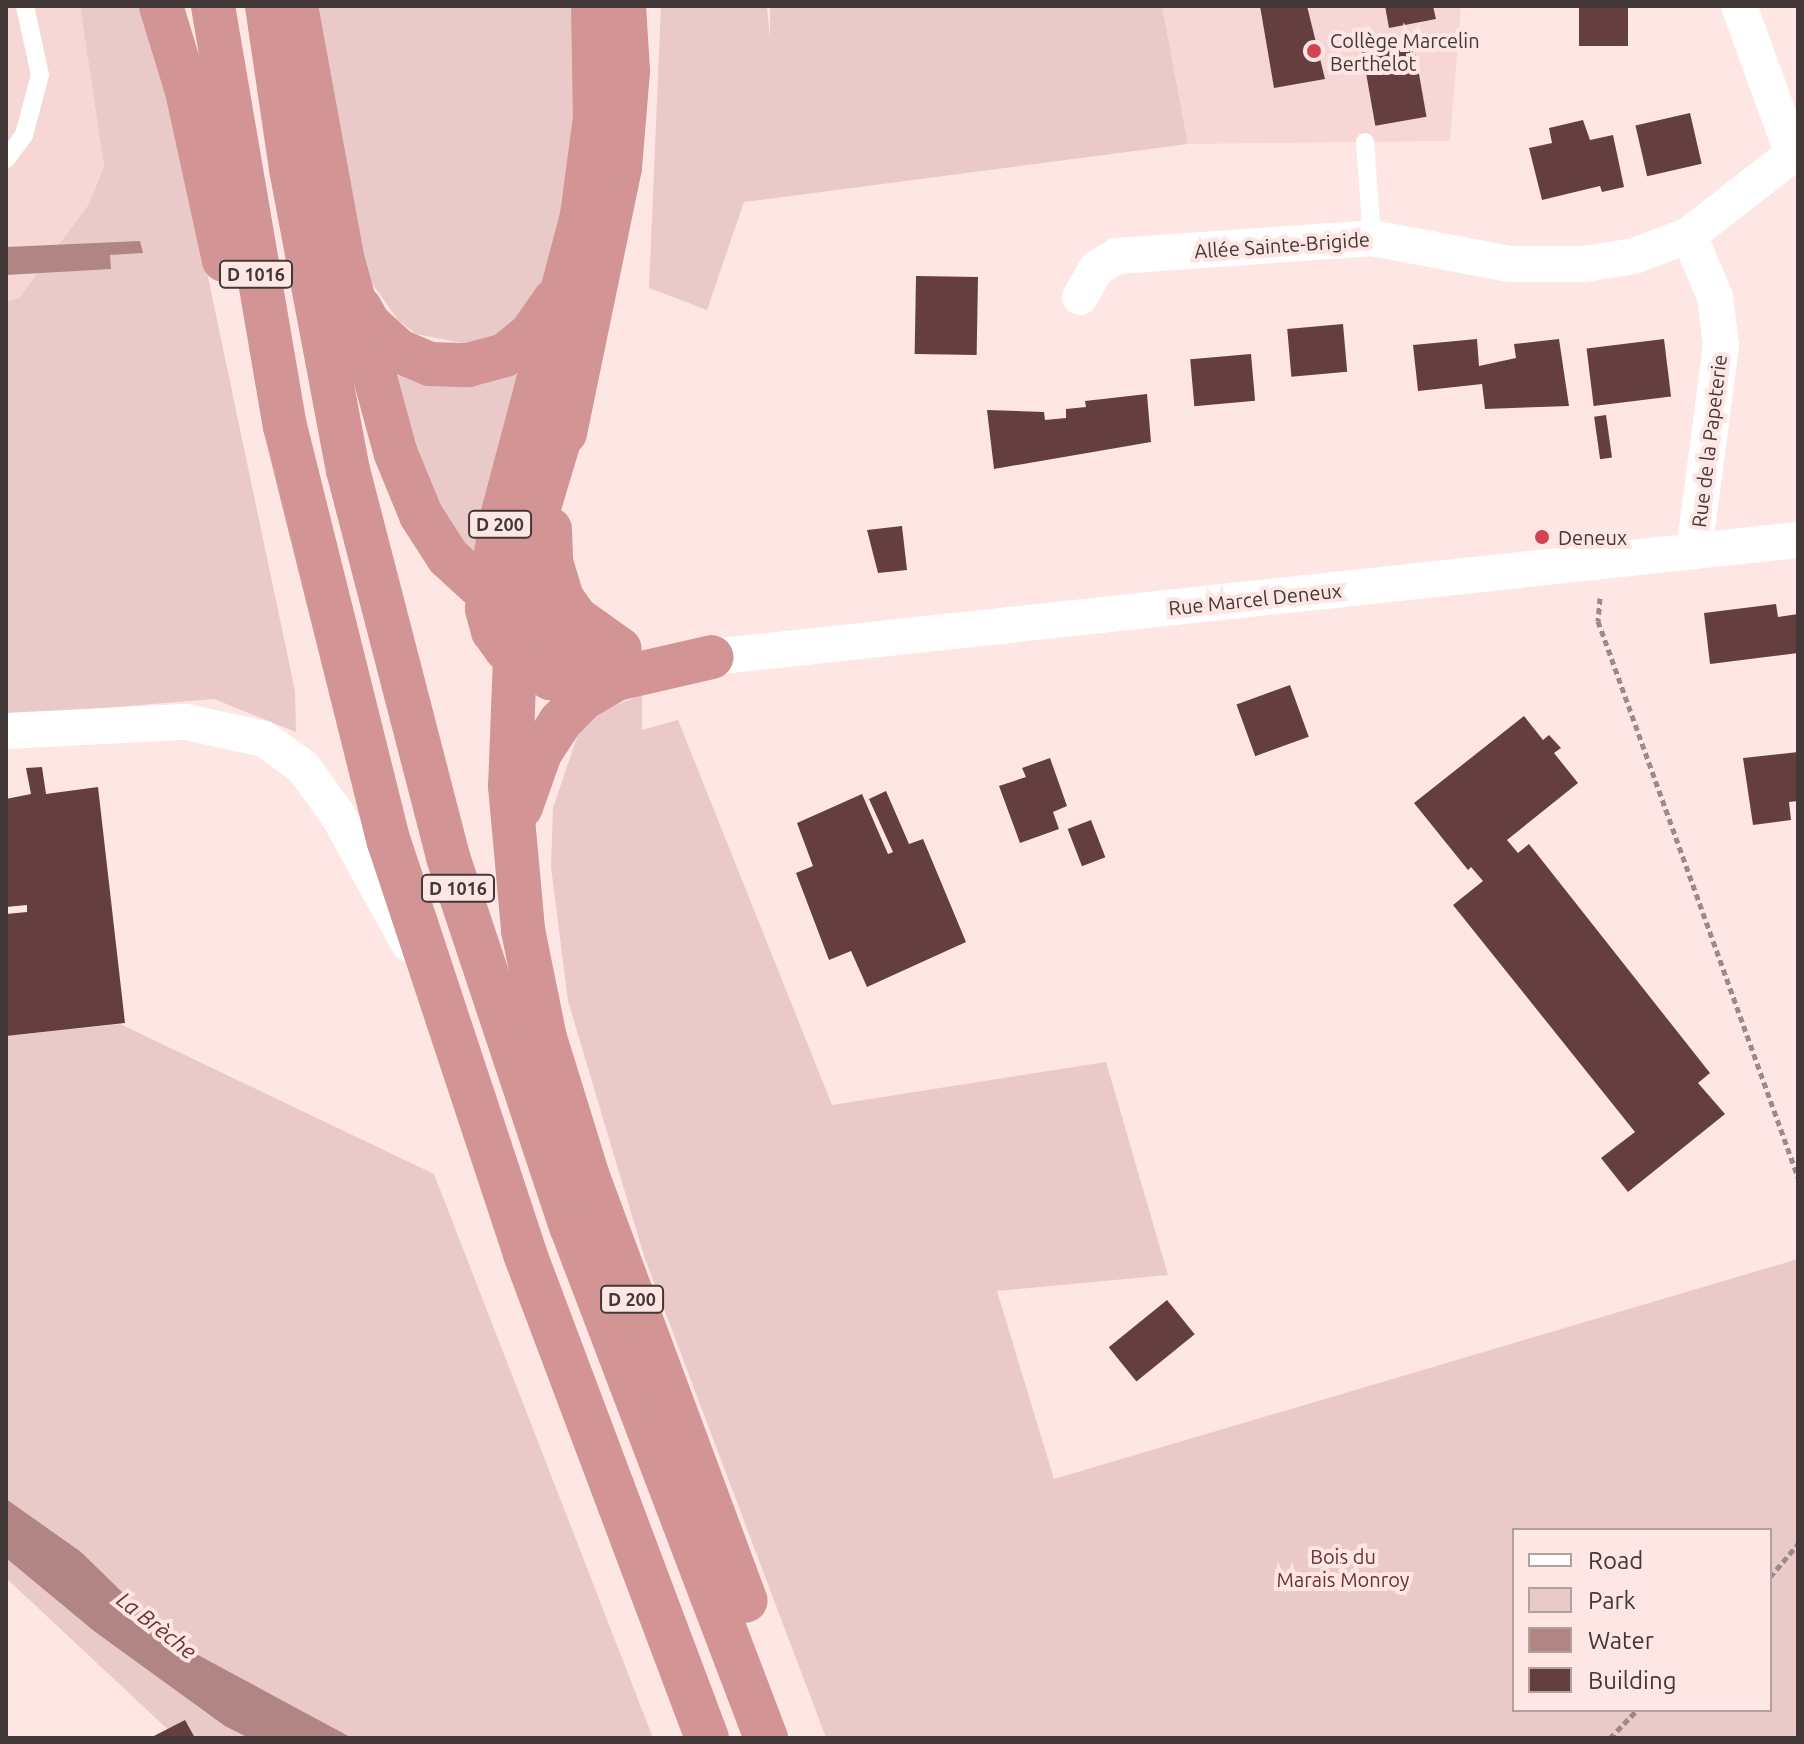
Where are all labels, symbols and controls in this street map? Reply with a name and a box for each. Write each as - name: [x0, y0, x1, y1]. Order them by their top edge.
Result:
- place label: Collège Marcelin Berthelot: [1330, 28, 1480, 75]
- marker: Collège Marcelin Berthelot: [1305, 42, 1323, 60]
- street label: Allée Sainte-Brigide: [1193, 227, 1371, 263]
- road number: D 1016: [218, 260, 294, 288]
- street label: Rue de la Papeterie: [1686, 353, 1732, 529]
- road number: D 200: [468, 510, 532, 538]
- place label: Deneux: [1558, 525, 1627, 549]
- marker: Deneux: [1533, 528, 1551, 546]
- street label: Rue Marcel Deneux: [1167, 578, 1343, 620]
- road number: D 1016: [420, 874, 496, 902]
- road number: D 200: [600, 1285, 664, 1313]
- legend: [1512, 1528, 1772, 1712]
- park label: Bois du Marais Monroy: [1277, 1545, 1409, 1592]
- text: Road: [1588, 1547, 1643, 1574]
- water label: La Brèche: [112, 1586, 202, 1664]
- text: Park: [1588, 1587, 1636, 1614]
- text: Water: [1588, 1627, 1654, 1654]
- text: Building: [1588, 1667, 1676, 1694]

